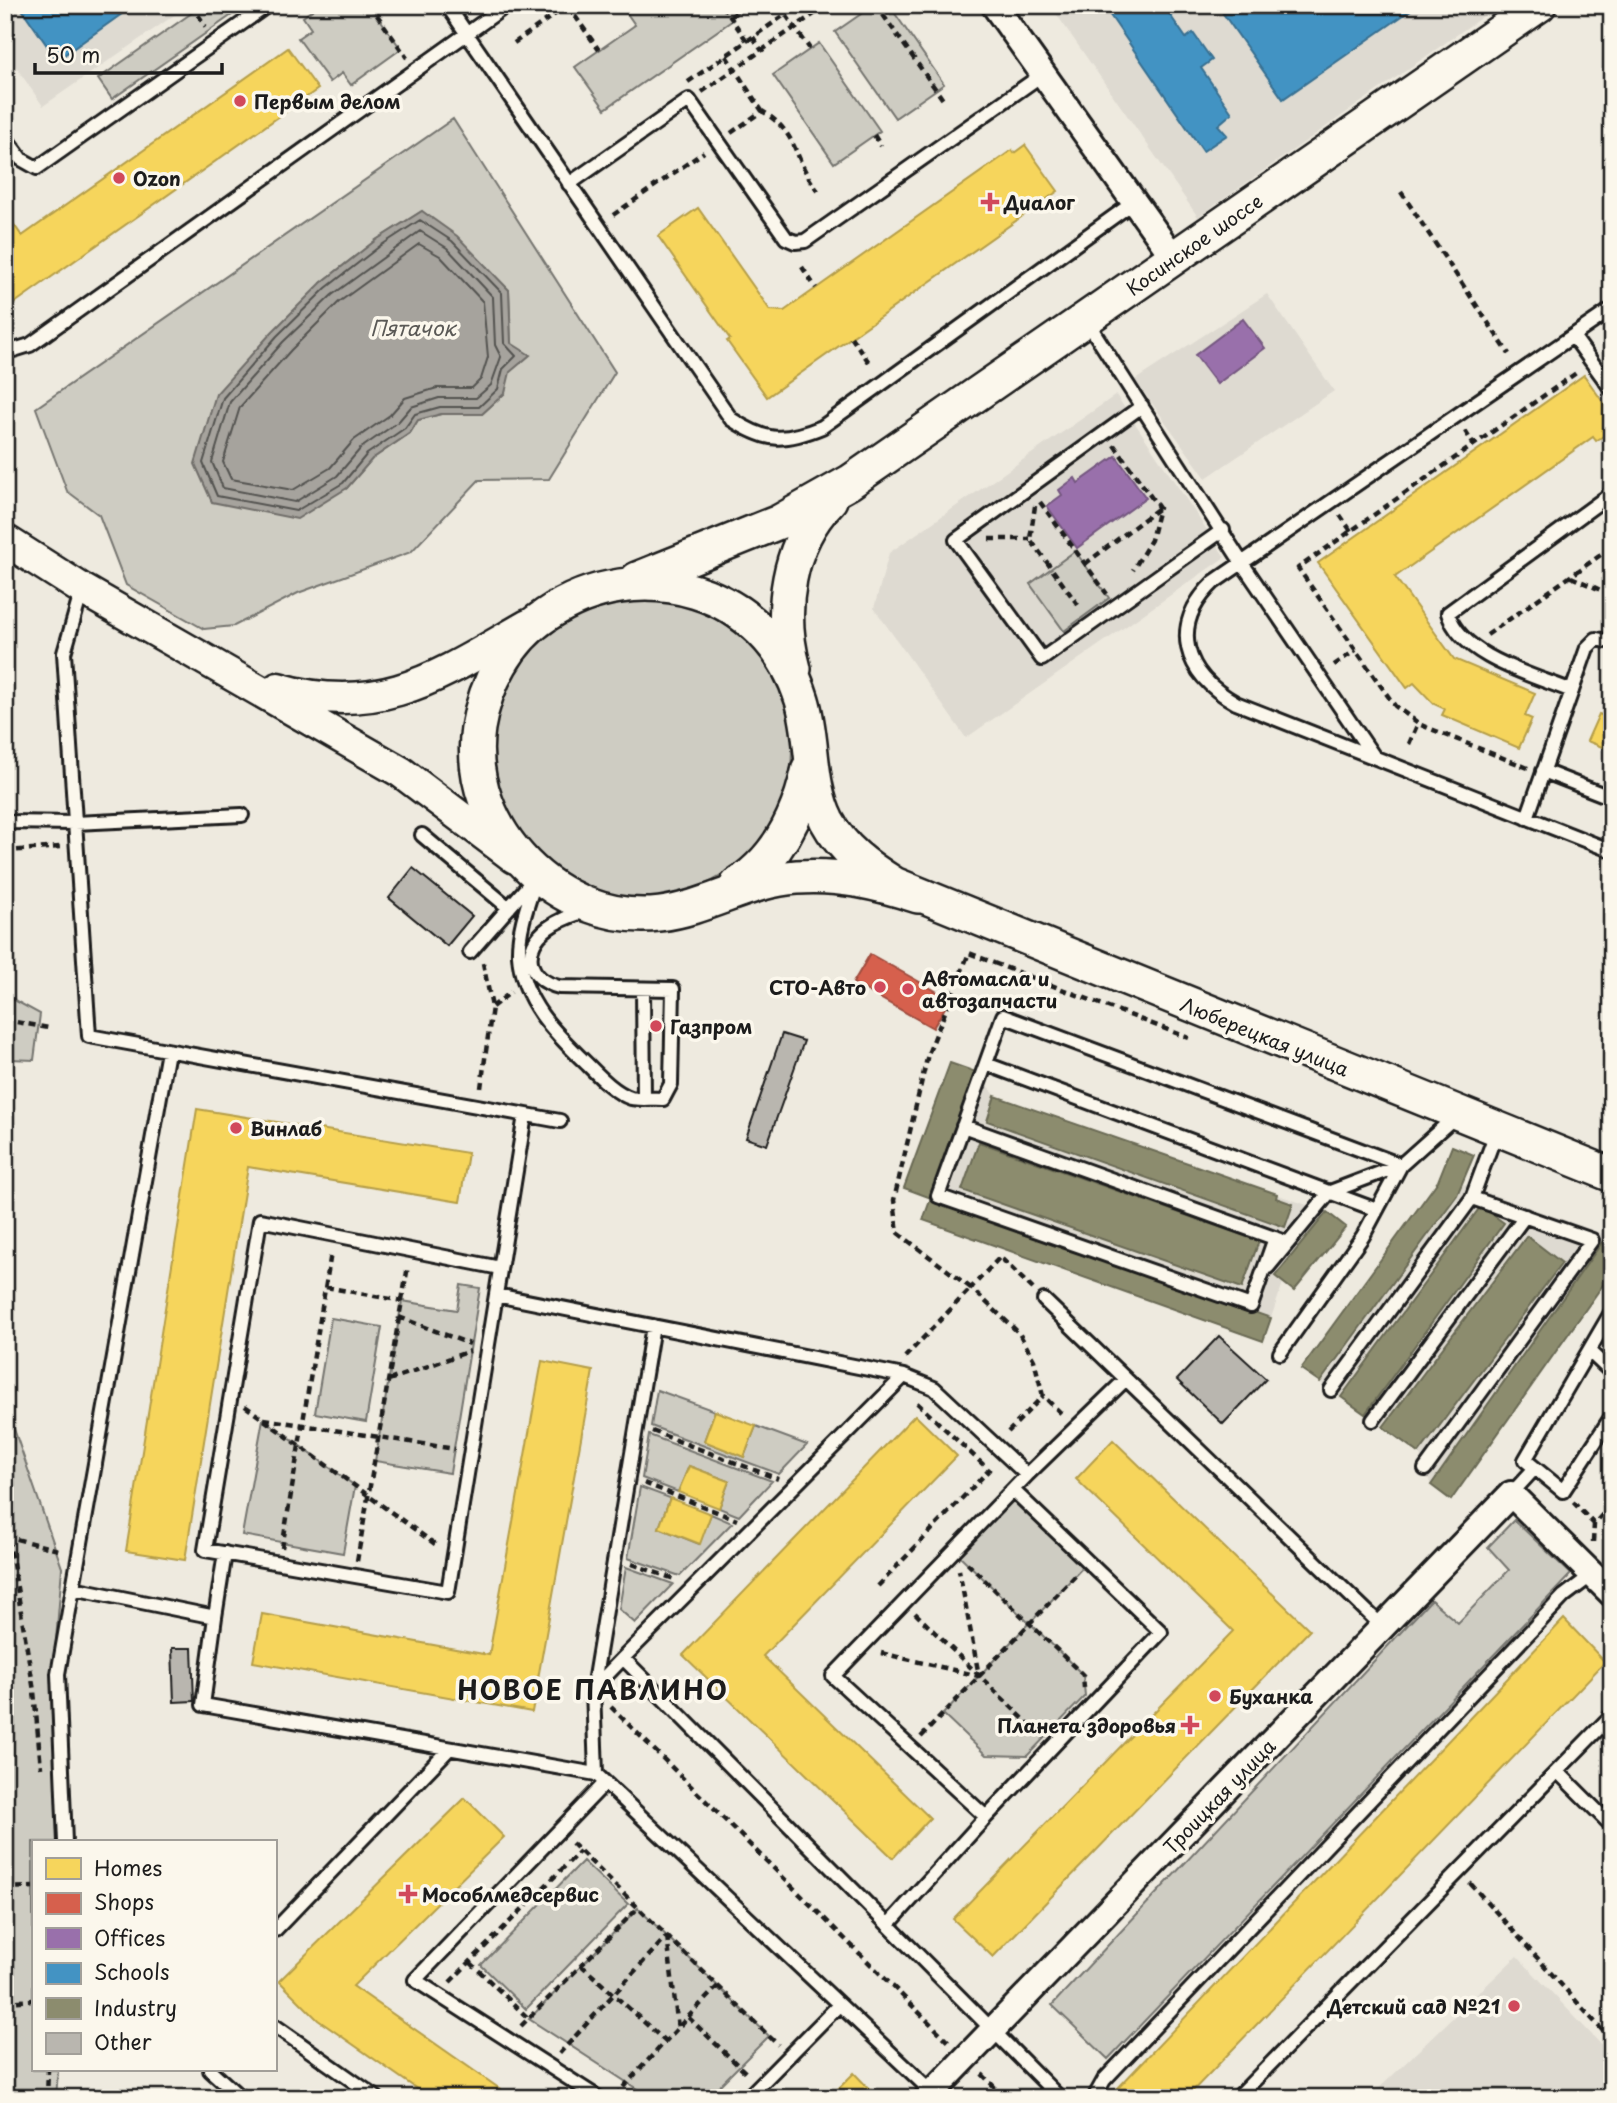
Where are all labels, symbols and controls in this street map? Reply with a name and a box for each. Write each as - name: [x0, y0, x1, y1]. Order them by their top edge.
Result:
- scale bar: [35, 32, 222, 76]
- text: 50 m: [46, 38, 100, 70]
- place label: Первым делом: [254, 87, 401, 115]
- marker: Первым делом: [232, 93, 248, 109]
- place label: Ozon: [133, 164, 181, 192]
- marker: Ozon: [111, 170, 127, 186]
- street label: Косинское шоссе: [1120, 186, 1268, 302]
- place label: Диалог: [1003, 188, 1076, 216]
- marker: Диалог: [982, 194, 998, 210]
- water label: Пятачок: [370, 311, 457, 343]
- place label: Автомасла и автозапчасти: [922, 964, 1057, 1014]
- place label: СТО-Авто: [769, 973, 866, 1001]
- marker: СТО-Авто: [872, 979, 888, 995]
- marker: Автомасла и автозапчасти: [900, 981, 916, 997]
- street label: Люберецкая улица: [1177, 989, 1353, 1083]
- place label: Газпром: [670, 1012, 752, 1040]
- marker: Газпром: [648, 1018, 664, 1034]
- place label: Винлаб: [250, 1114, 323, 1142]
- marker: Винлаб: [228, 1120, 244, 1136]
- district label: НОВОЕ ПАВЛИНО: [457, 1670, 729, 1709]
- place label: Буханка: [1229, 1682, 1313, 1710]
- marker: Буханка: [1207, 1688, 1223, 1704]
- place label: Планета здоровья: [997, 1711, 1176, 1739]
- marker: Планета здоровья: [1182, 1717, 1198, 1733]
- street label: Троицкая улица: [1157, 1732, 1282, 1860]
- legend: [32, 1840, 276, 2072]
- text: Homes: [94, 1851, 162, 1883]
- place label: Мособлмедсервис: [422, 1880, 599, 1908]
- text: Shops: [94, 1885, 154, 1917]
- marker: Мособлмедсервис: [400, 1886, 416, 1902]
- text: Offices: [94, 1921, 165, 1953]
- text: Schools: [94, 1955, 170, 1987]
- text: Industry: [94, 1991, 177, 2023]
- place label: Детский сад №21: [1326, 1992, 1500, 2020]
- marker: Детский сад №21: [1506, 1998, 1522, 2014]
- text: Other: [94, 2025, 152, 2057]

